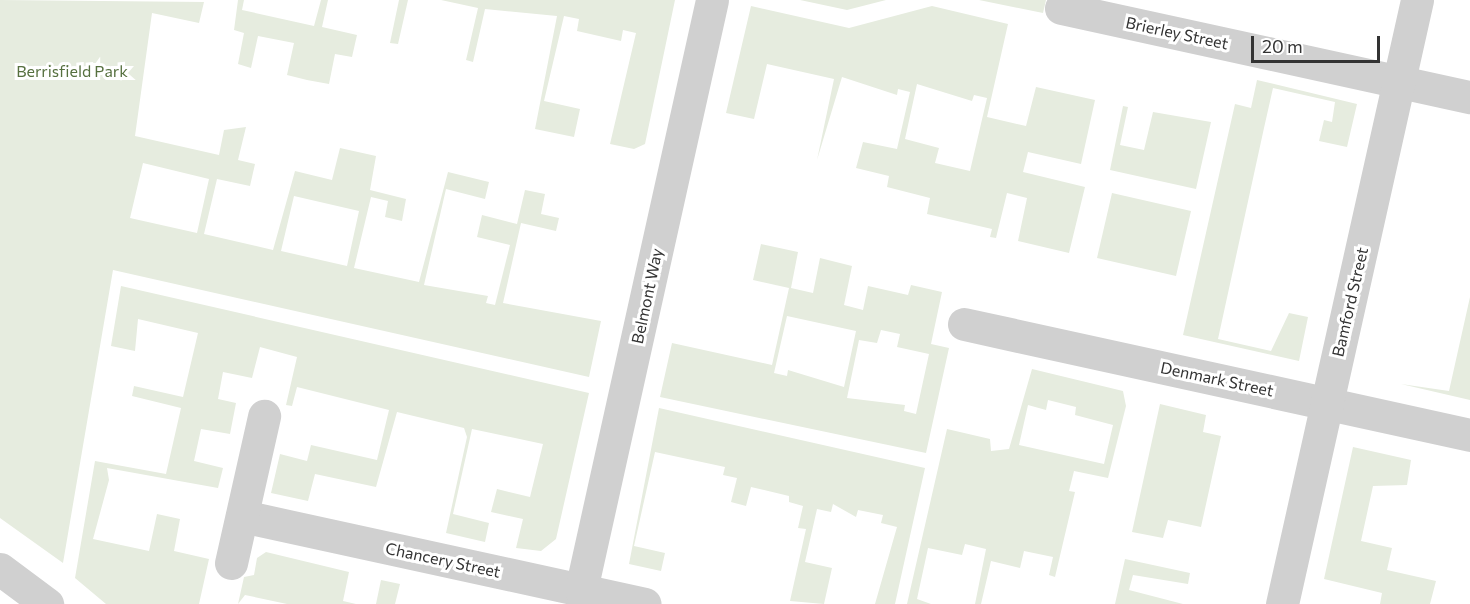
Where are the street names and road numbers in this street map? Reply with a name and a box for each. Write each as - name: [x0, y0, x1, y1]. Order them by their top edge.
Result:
- street label: Brierley Street: [1124, 13, 1230, 53]
- street label: Bamford Street: [1328, 245, 1372, 359]
- street label: Belmont Way: [628, 247, 666, 345]
- street label: Denmark Street: [1159, 358, 1275, 400]
- street label: Chancery Street: [384, 538, 502, 582]

